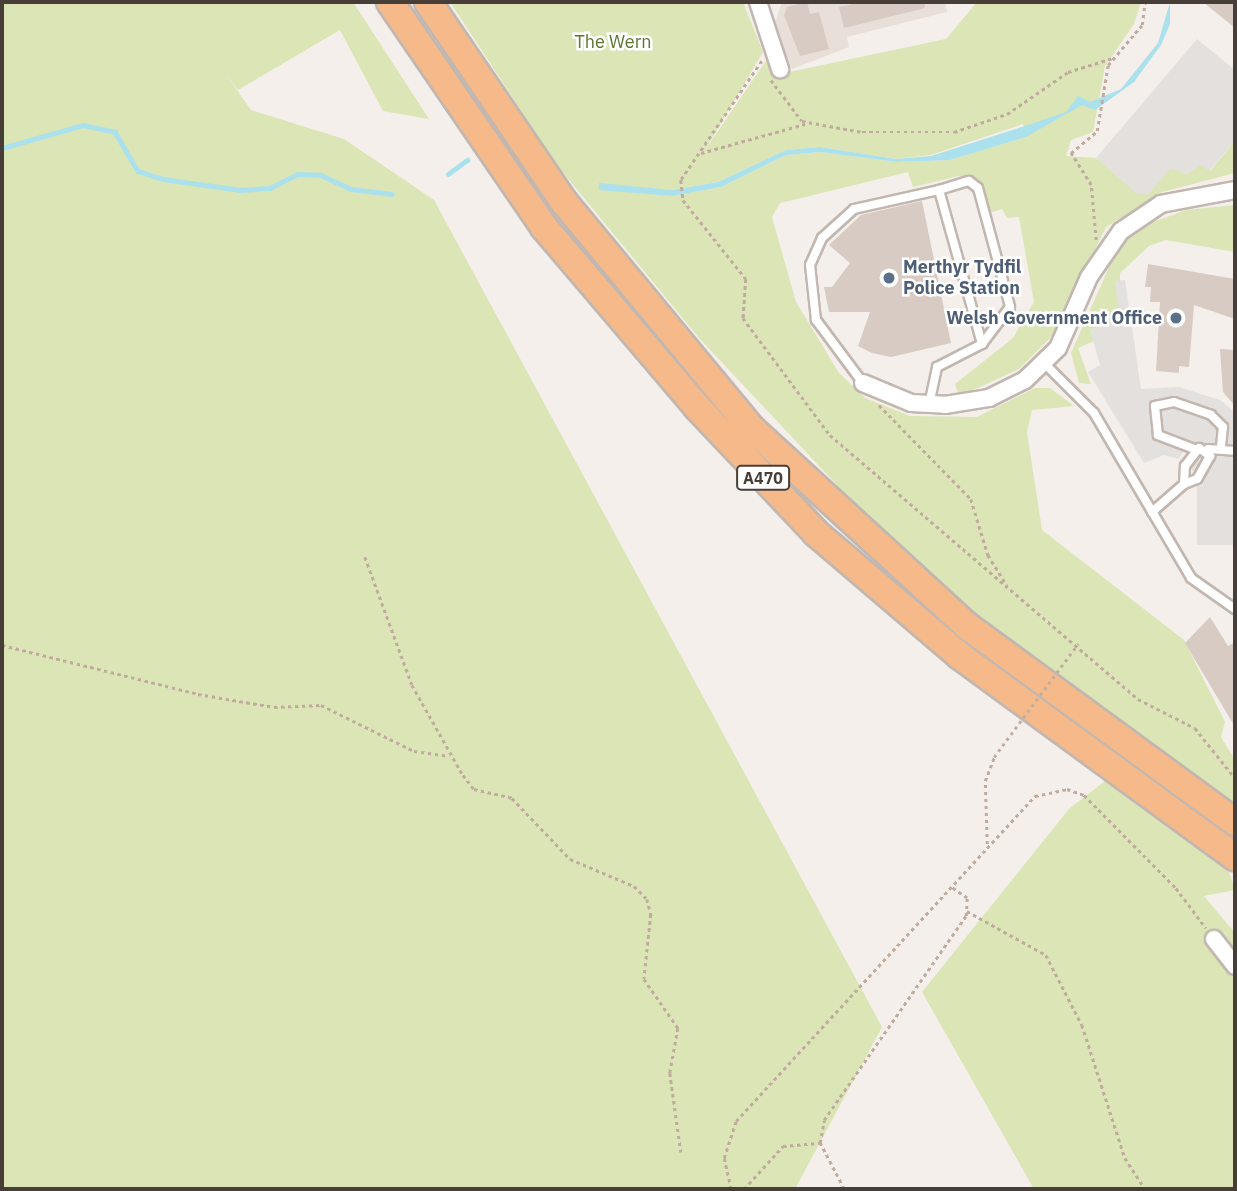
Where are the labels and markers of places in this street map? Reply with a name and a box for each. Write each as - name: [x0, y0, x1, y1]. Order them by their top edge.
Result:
- place label: Merthyr Tydfil Police Station: [903, 257, 1021, 300]
- marker: Merthyr Tydfil Police Station: [881, 270, 897, 286]
- place label: Welsh Government Office: [946, 307, 1162, 329]
- marker: Welsh Government Office: [1168, 310, 1184, 326]

